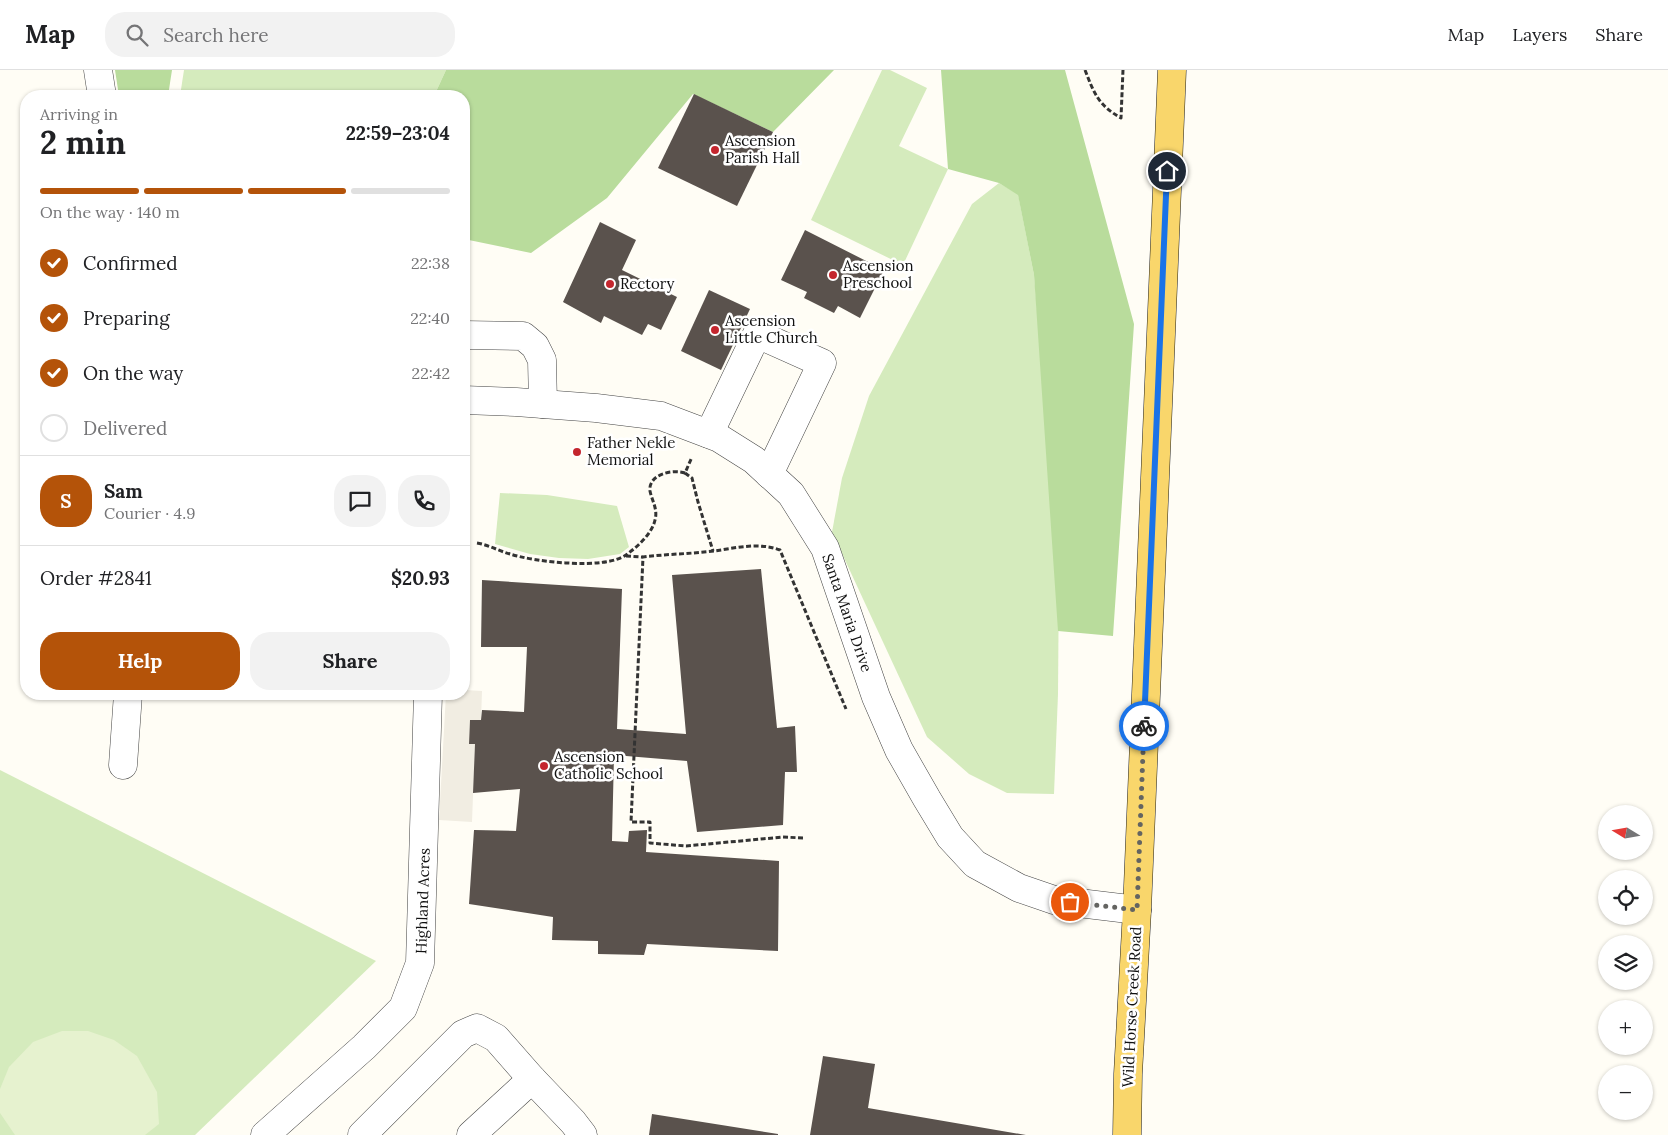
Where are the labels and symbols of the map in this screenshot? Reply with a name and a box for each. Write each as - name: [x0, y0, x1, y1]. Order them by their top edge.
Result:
- place label: Ascension Parish Hall: [724, 131, 800, 167]
- marker: Ascension Parish Hall: [709, 144, 721, 156]
- pin: [1146, 150, 1188, 192]
- place label: Ascension Preschool: [842, 256, 914, 292]
- marker: Ascension Preschool: [827, 269, 839, 281]
- place label: Rectory: [620, 274, 675, 293]
- marker: Rectory: [604, 278, 616, 290]
- place label: Ascension Little Church: [724, 311, 818, 347]
- marker: Ascension Little Church: [709, 324, 721, 336]
- place label: Father Nekle Memorial: [587, 433, 675, 469]
- marker: Father Nekle Memorial: [571, 446, 583, 458]
- street label: Santa Maria Drive: [818, 551, 877, 675]
- courier: [1119, 701, 1169, 751]
- place label: Ascension Catholic School: [553, 747, 663, 783]
- marker: Ascension Catholic School: [538, 760, 550, 772]
- north arrow: [1598, 805, 1652, 860]
- street label: Highland Acres: [411, 848, 434, 954]
- pin: [1049, 881, 1091, 923]
- street label: Wild Horse Creek Road: [1118, 926, 1145, 1088]

